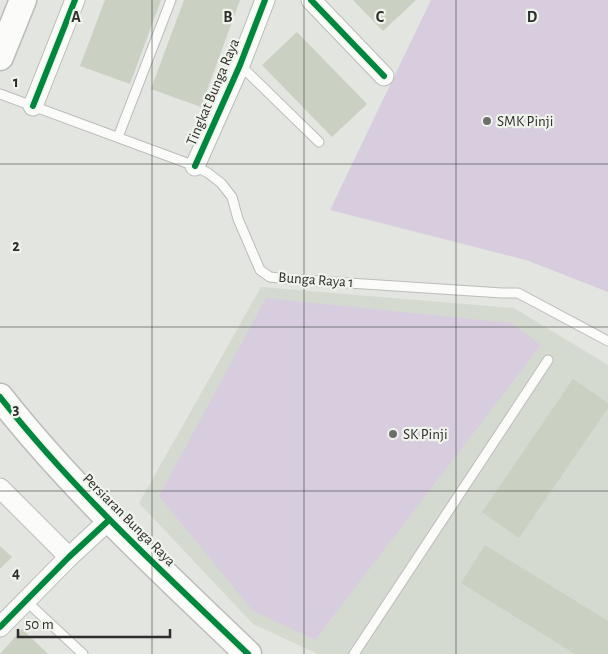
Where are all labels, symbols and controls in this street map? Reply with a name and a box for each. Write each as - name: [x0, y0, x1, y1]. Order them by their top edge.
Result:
- text: A: [71, 9, 81, 25]
- text: B: [223, 9, 233, 25]
- text: C: [376, 9, 385, 25]
- text: D: [527, 9, 538, 25]
- street label: Tingkat Bunga Raya: [184, 36, 242, 148]
- text: 1: [13, 74, 19, 90]
- place label: SMK Pinji: [497, 114, 553, 129]
- marker: SMK Pinji: [481, 115, 493, 127]
- text: 2: [12, 238, 20, 254]
- street label: Bunga Raya 1: [278, 270, 354, 290]
- text: 3: [13, 401, 20, 417]
- place label: SK Pinji: [403, 427, 448, 442]
- marker: SK Pinji: [387, 428, 399, 440]
- street label: Persiaran Bunga Raya: [80, 471, 178, 569]
- text: 4: [12, 565, 20, 581]
- scale bar: [18, 606, 170, 638]
- text: 50 m: [25, 617, 54, 632]

